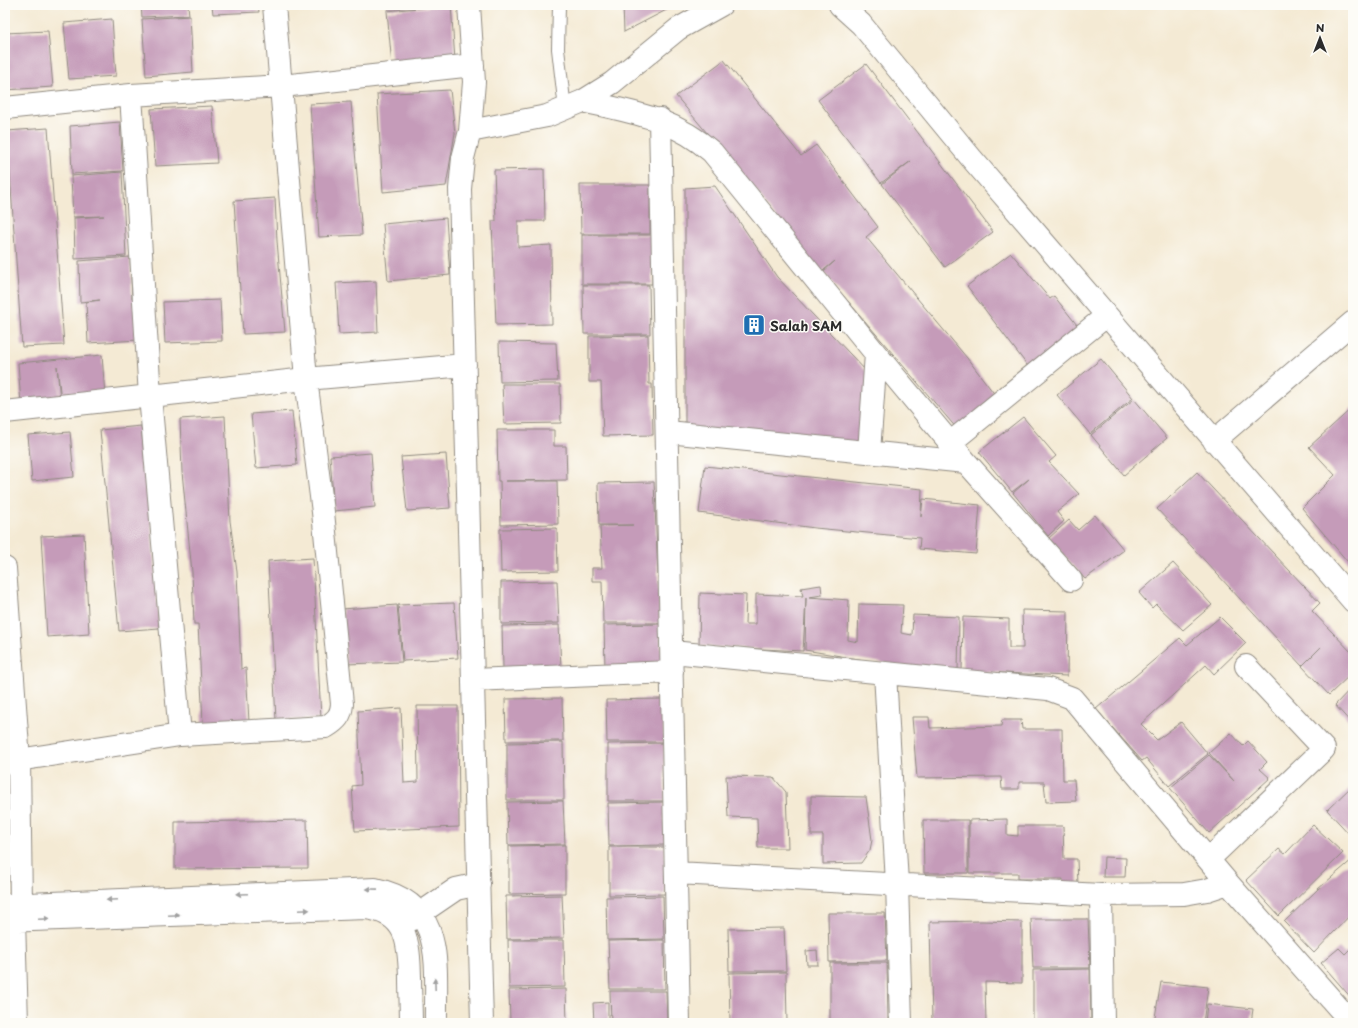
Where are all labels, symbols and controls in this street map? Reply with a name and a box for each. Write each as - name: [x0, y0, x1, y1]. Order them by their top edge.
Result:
- north arrow: [1300, 18, 1340, 58]
- text: N: [1316, 19, 1325, 36]
- building icon: Salah SAM: [741, 312, 767, 338]
- place label: Salah SAM: [770, 316, 842, 335]
- one-way arrow: [365, 886, 378, 892]
- one-way arrow: [236, 891, 248, 898]
- one-way arrow: [105, 897, 118, 903]
- one-way arrow: [298, 907, 311, 913]
- one-way arrow: [168, 912, 181, 918]
- one-way arrow: [38, 916, 50, 923]
- one-way arrow: [432, 977, 438, 990]

